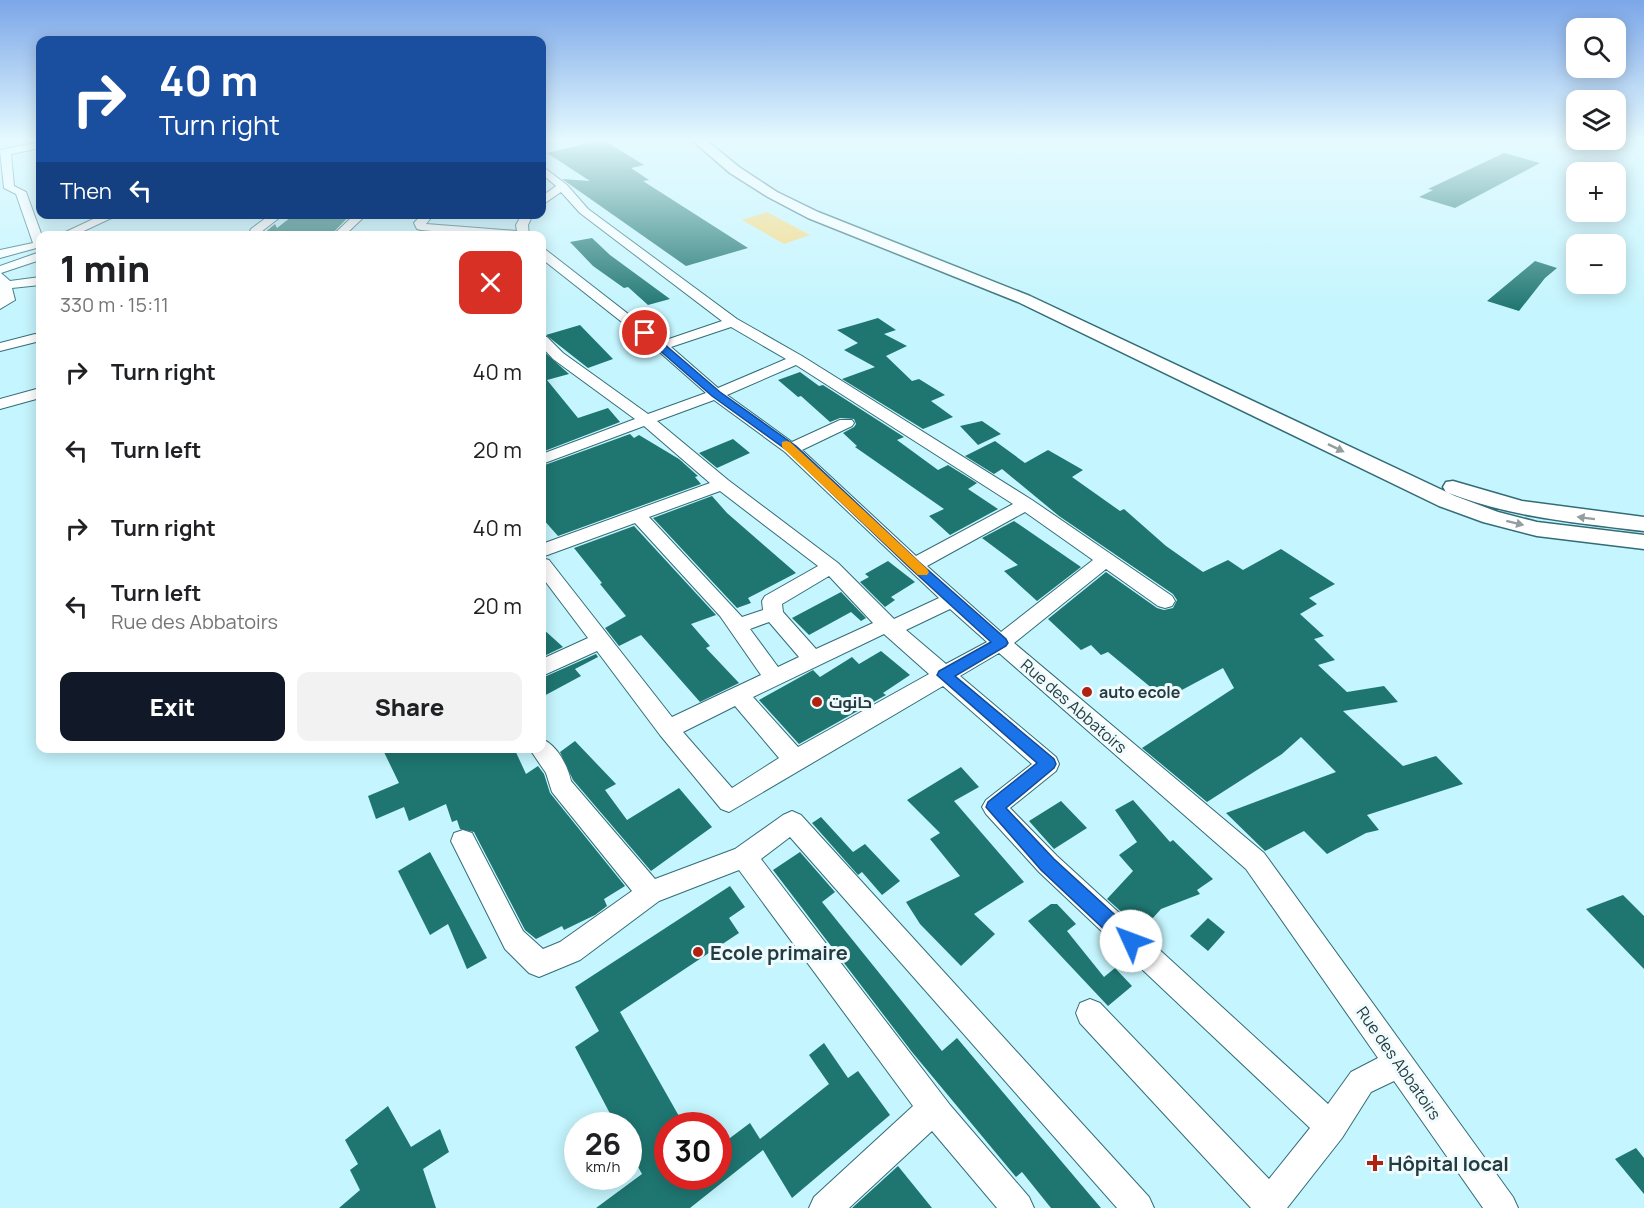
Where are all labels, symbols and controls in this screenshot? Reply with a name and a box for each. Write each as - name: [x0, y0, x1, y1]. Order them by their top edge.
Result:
- map controls: [1566, 18, 1626, 294]
- button: search: [1566, 18, 1626, 78]
- text: 40 m: [159, 51, 258, 109]
- icon: right: [60, 60, 138, 138]
- button: layers: [1566, 90, 1626, 150]
- text: Turn right: [159, 106, 280, 143]
- button: +: [1566, 162, 1626, 222]
- icon: left: [124, 174, 157, 207]
- text: Then: [60, 176, 112, 206]
- button: −: [1566, 234, 1626, 294]
- text: 1 min: [60, 244, 150, 293]
- button: close: [459, 251, 522, 314]
- text: 330 m · 15:11: [60, 291, 169, 318]
- pin: [619, 307, 670, 358]
- icon: arrive: [628, 316, 661, 349]
- icon: right: [60, 356, 93, 389]
- text: Turn right: [111, 357, 216, 387]
- text: 40 m: [473, 357, 522, 387]
- icon: left: [60, 434, 93, 467]
- text: Turn left: [111, 435, 201, 465]
- text: 20 m: [473, 435, 522, 465]
- one-way arrow: [1327, 444, 1344, 453]
- icon: right: [60, 512, 93, 545]
- text: Turn right: [111, 513, 216, 543]
- text: 40 m: [473, 513, 522, 543]
- one-way arrow: [1576, 513, 1595, 522]
- one-way arrow: [1506, 519, 1524, 529]
- text: Turn left: [111, 578, 201, 608]
- icon: left: [60, 590, 93, 623]
- text: 20 m: [473, 591, 522, 621]
- text: Rue des Abbatoirs: [111, 608, 278, 635]
- street label: Rue des Abbatoirs: [1016, 654, 1132, 758]
- button: Exit: [60, 672, 285, 741]
- button: Share: [297, 672, 522, 741]
- place label: auto ecole: [1099, 681, 1181, 703]
- marker: auto ecole: [1080, 685, 1094, 699]
- place label: حانوت: [829, 691, 872, 713]
- marker: حانوت: [810, 695, 824, 709]
- position arrow: [1099, 909, 1163, 973]
- place label: Ecole primaire: [710, 939, 848, 966]
- marker: Ecole primaire: [691, 945, 705, 959]
- street label: Rue des Abbatoirs: [1352, 1002, 1446, 1124]
- speed limit sign: 30: [654, 1112, 732, 1190]
- text: 26: [585, 1123, 621, 1164]
- place label: Hôpital local: [1388, 1150, 1509, 1177]
- marker: Hôpital local: [1366, 1154, 1384, 1172]
- text: km/h: [586, 1156, 620, 1177]

